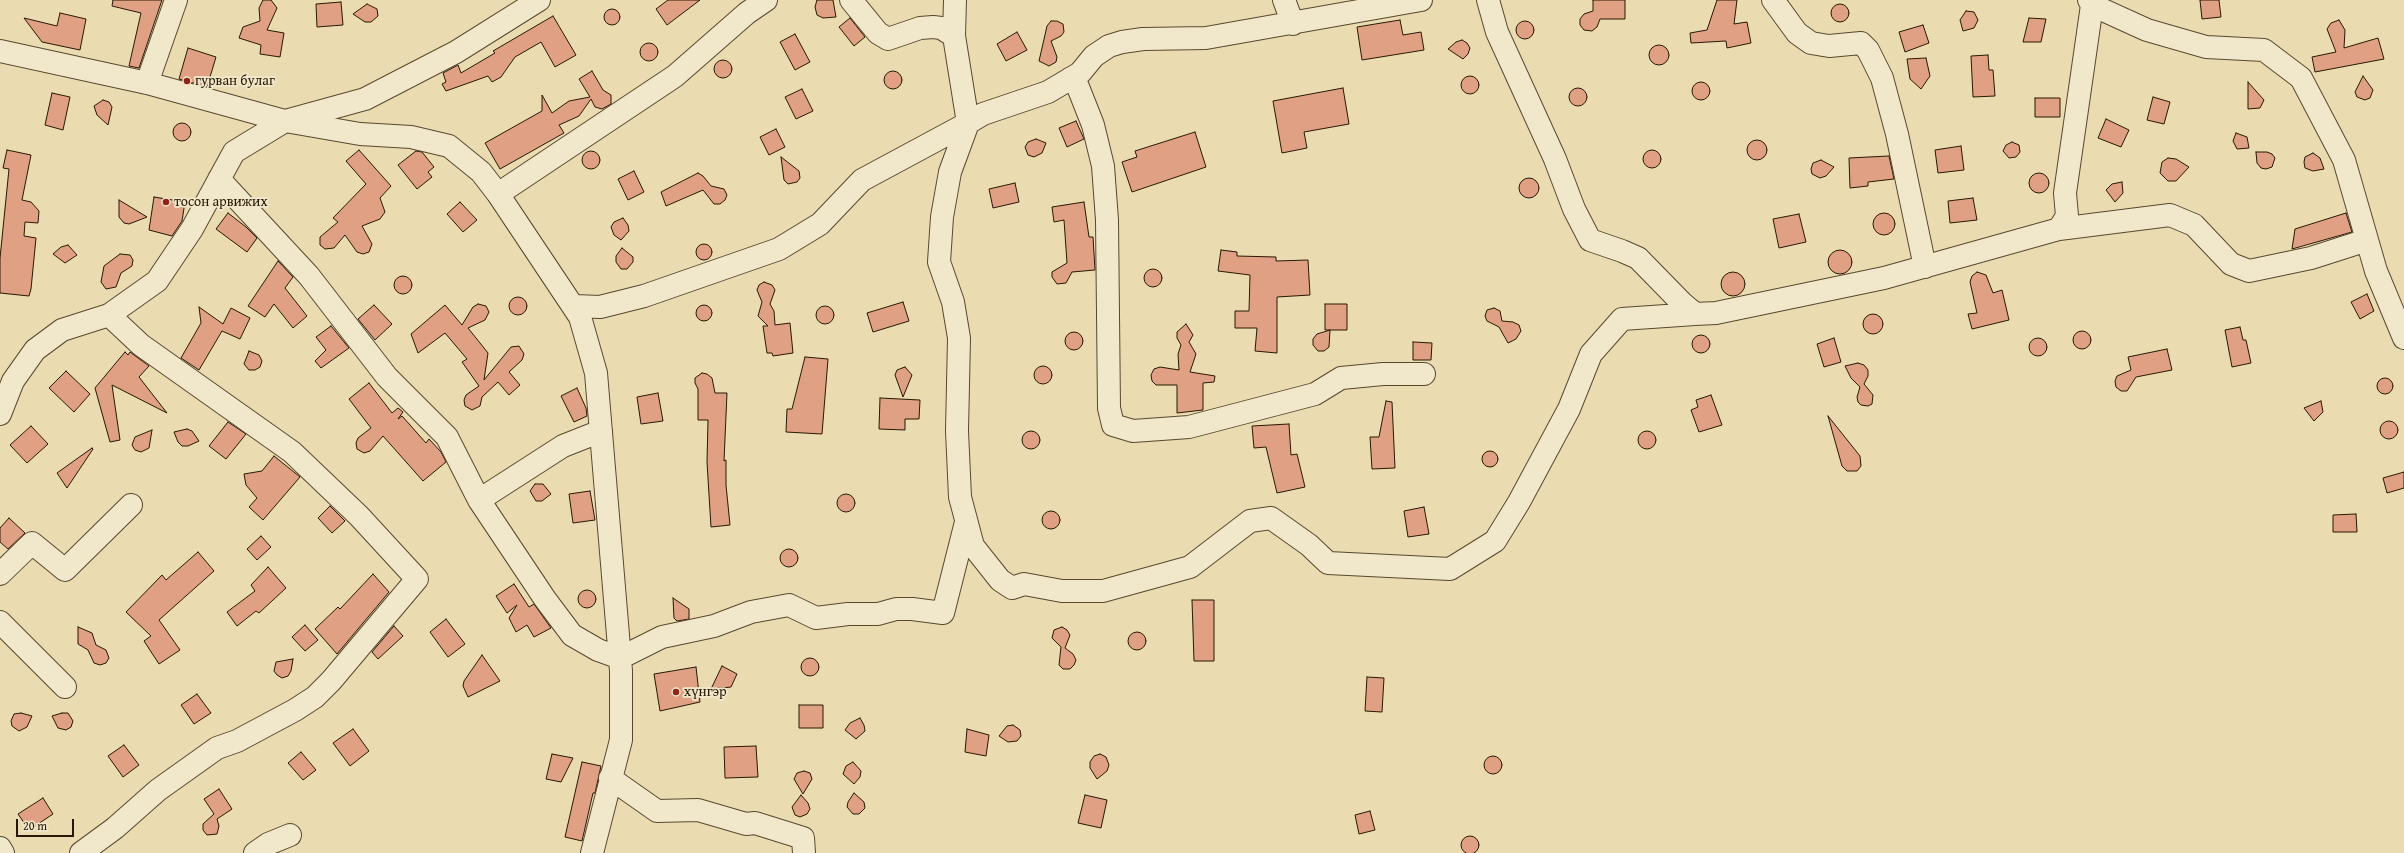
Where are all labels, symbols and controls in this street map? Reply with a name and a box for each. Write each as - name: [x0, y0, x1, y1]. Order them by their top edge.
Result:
- place label: гурван булаг: [195, 73, 275, 89]
- marker: гурван булаг: [182, 76, 192, 86]
- place label: тосон арвижих: [174, 194, 268, 210]
- marker: тосон арвижих: [161, 197, 171, 207]
- place label: хүнгэр: [684, 684, 727, 700]
- marker: хүнгэр: [671, 687, 681, 697]
- scale bar: [18, 811, 76, 837]
- text: 20 m: [23, 817, 47, 834]

